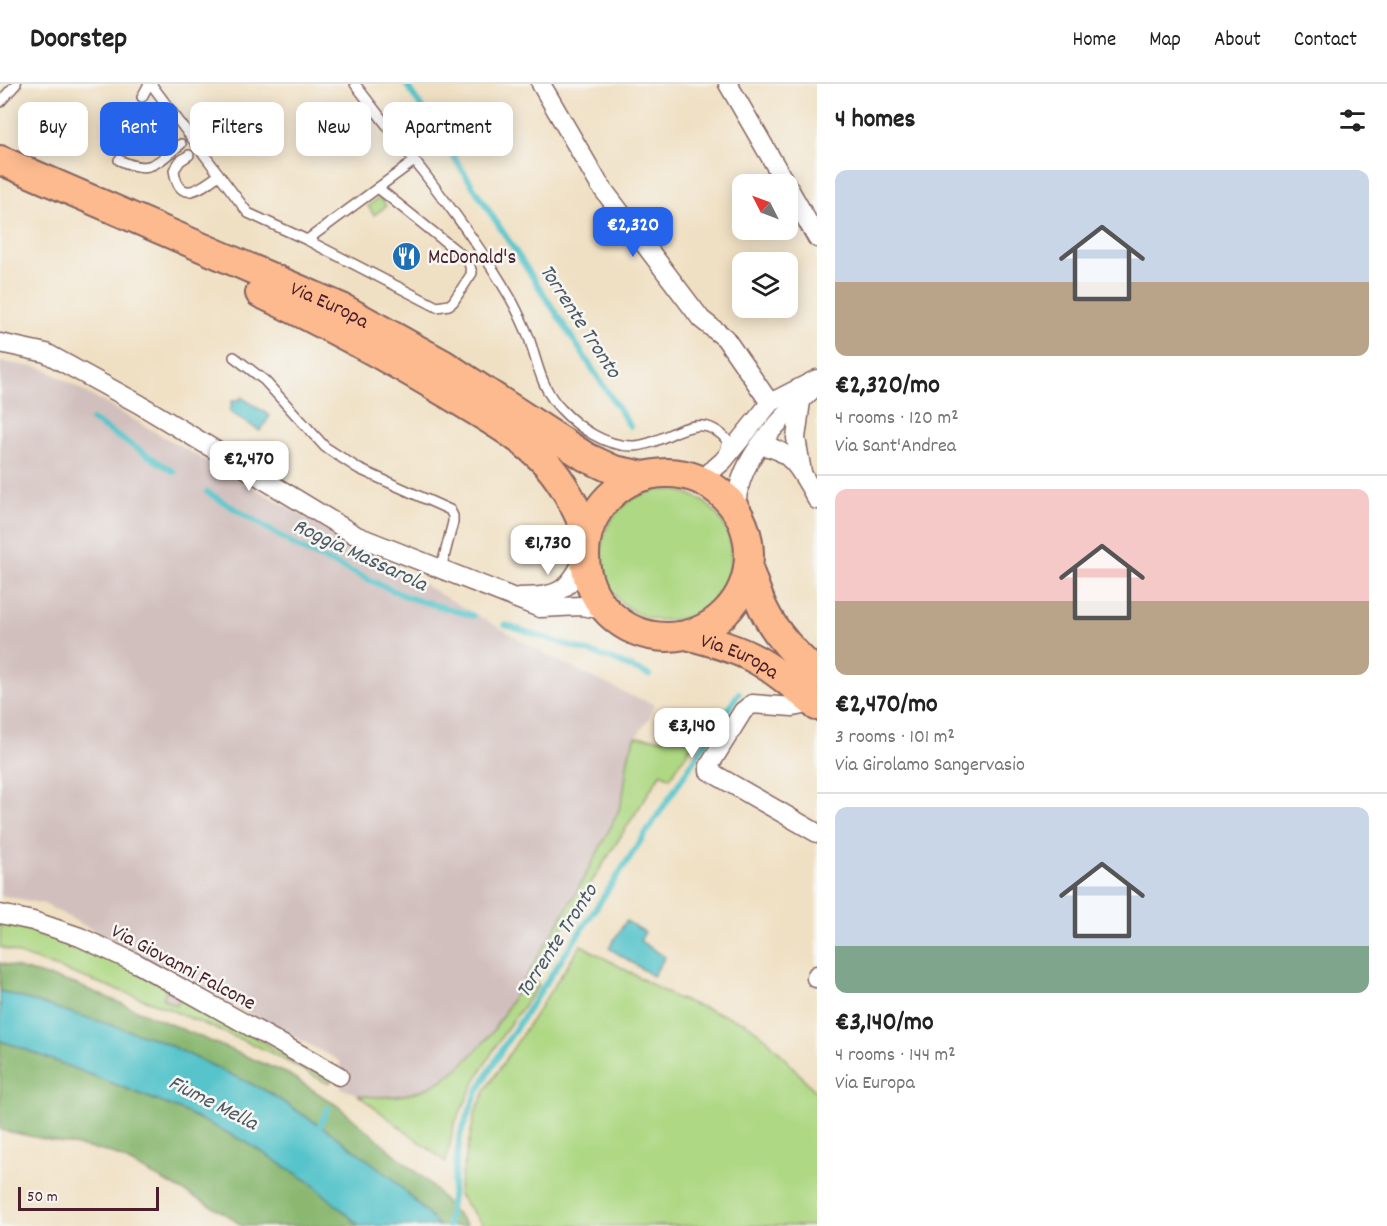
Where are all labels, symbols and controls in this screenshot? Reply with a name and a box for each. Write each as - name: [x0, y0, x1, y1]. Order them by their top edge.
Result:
- text: Doorstep: [30, 21, 127, 61]
- text: Home: [1072, 26, 1116, 56]
- text: Map: [1149, 26, 1181, 56]
- text: About: [1214, 26, 1261, 56]
- text: Contact: [1294, 26, 1357, 56]
- chip: Buy: [18, 102, 88, 156]
- chip: Rent: [100, 102, 178, 156]
- chip: Filters: [190, 102, 284, 156]
- chip: New: [296, 102, 371, 156]
- chip: Apartment: [383, 102, 513, 156]
- text: 4 homes: [835, 102, 915, 139]
- icon: filters: [1336, 104, 1369, 137]
- north arrow: [732, 174, 798, 240]
- map controls: [732, 174, 798, 318]
- pin: €2,320: [584, 207, 682, 258]
- icon: home: [1048, 209, 1156, 317]
- text: €2,320: [607, 212, 659, 240]
- restaurant icon: McDonald's: [391, 240, 423, 272]
- place label: McDonald's: [428, 244, 516, 274]
- button: layers: [732, 252, 798, 318]
- water label: Torrente Tronto: [531, 259, 628, 386]
- street label: Via Europa: [285, 275, 374, 339]
- text: €2,320/mo: [835, 368, 940, 405]
- text: 4 rooms · 120 m²: [835, 405, 959, 433]
- text: Via Sant'Andrea: [835, 433, 956, 461]
- pin: €2,470: [200, 441, 298, 492]
- text: €2,470: [224, 446, 274, 474]
- water label: Roggia Massarola: [287, 512, 433, 602]
- pin: €1,730: [499, 525, 597, 576]
- icon: home: [1048, 528, 1156, 636]
- text: €1,730: [525, 530, 571, 558]
- street label: Via Europa: [697, 628, 785, 689]
- text: €2,470/mo: [835, 687, 938, 724]
- pin: €3,140: [643, 708, 741, 759]
- text: €3,140: [668, 713, 716, 741]
- text: 3 rooms · 101 m²: [835, 724, 955, 752]
- text: Via Girolamo Sangervasio: [835, 752, 1025, 780]
- icon: home: [1048, 846, 1156, 954]
- water label: Torrente Tronto: [509, 878, 607, 1005]
- street label: Via Giovanni Falcone: [105, 918, 260, 1019]
- text: €3,140/mo: [835, 1005, 934, 1042]
- text: 4 rooms · 144 m²: [835, 1042, 956, 1070]
- water label: Fiume Mella: [162, 1068, 264, 1141]
- text: Via Europa: [835, 1070, 915, 1098]
- scale bar: [18, 1184, 159, 1212]
- text: 50 m: [27, 1186, 58, 1209]

